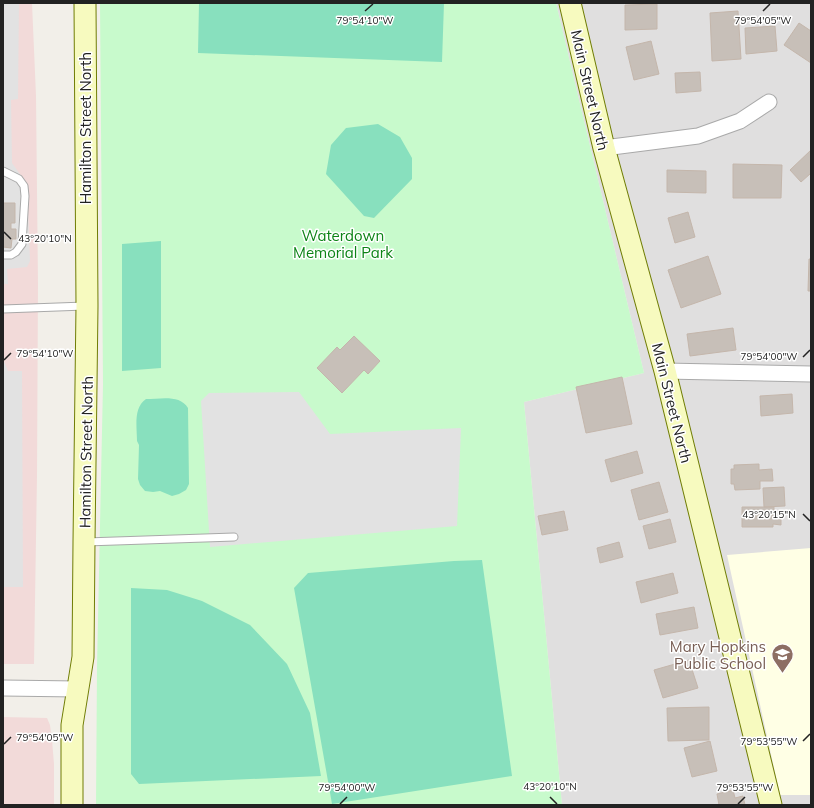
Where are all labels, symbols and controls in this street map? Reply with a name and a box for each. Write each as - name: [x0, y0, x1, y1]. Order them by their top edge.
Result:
- text: 79°54'10"W: [337, 14, 393, 27]
- text: 79°54'05"W: [735, 14, 791, 27]
- street label: Main Street North: [567, 28, 613, 152]
- street label: Hamilton Street North: [76, 52, 95, 204]
- park label: Waterdown Memorial Park: [293, 226, 393, 262]
- text: 43°20'10"N: [18, 232, 72, 245]
- street label: Main Street North: [648, 341, 696, 465]
- text: 79°54'10"W: [17, 347, 73, 360]
- text: 79°54'00"W: [741, 350, 797, 363]
- street label: Hamilton Street North: [75, 376, 97, 528]
- text: 43°20'15"N: [742, 508, 796, 521]
- place label: Mary Hopkins Public School: [670, 637, 766, 673]
- school or university icon: Mary Hopkins Public School: [769, 642, 795, 675]
- text: 79°54'05"W: [17, 731, 73, 744]
- text: 79°53'55"W: [741, 735, 797, 748]
- text: 43°20'10"N: [523, 780, 577, 793]
- text: 79°54'00"W: [319, 781, 375, 794]
- text: 79°53'55"W: [717, 781, 773, 794]

